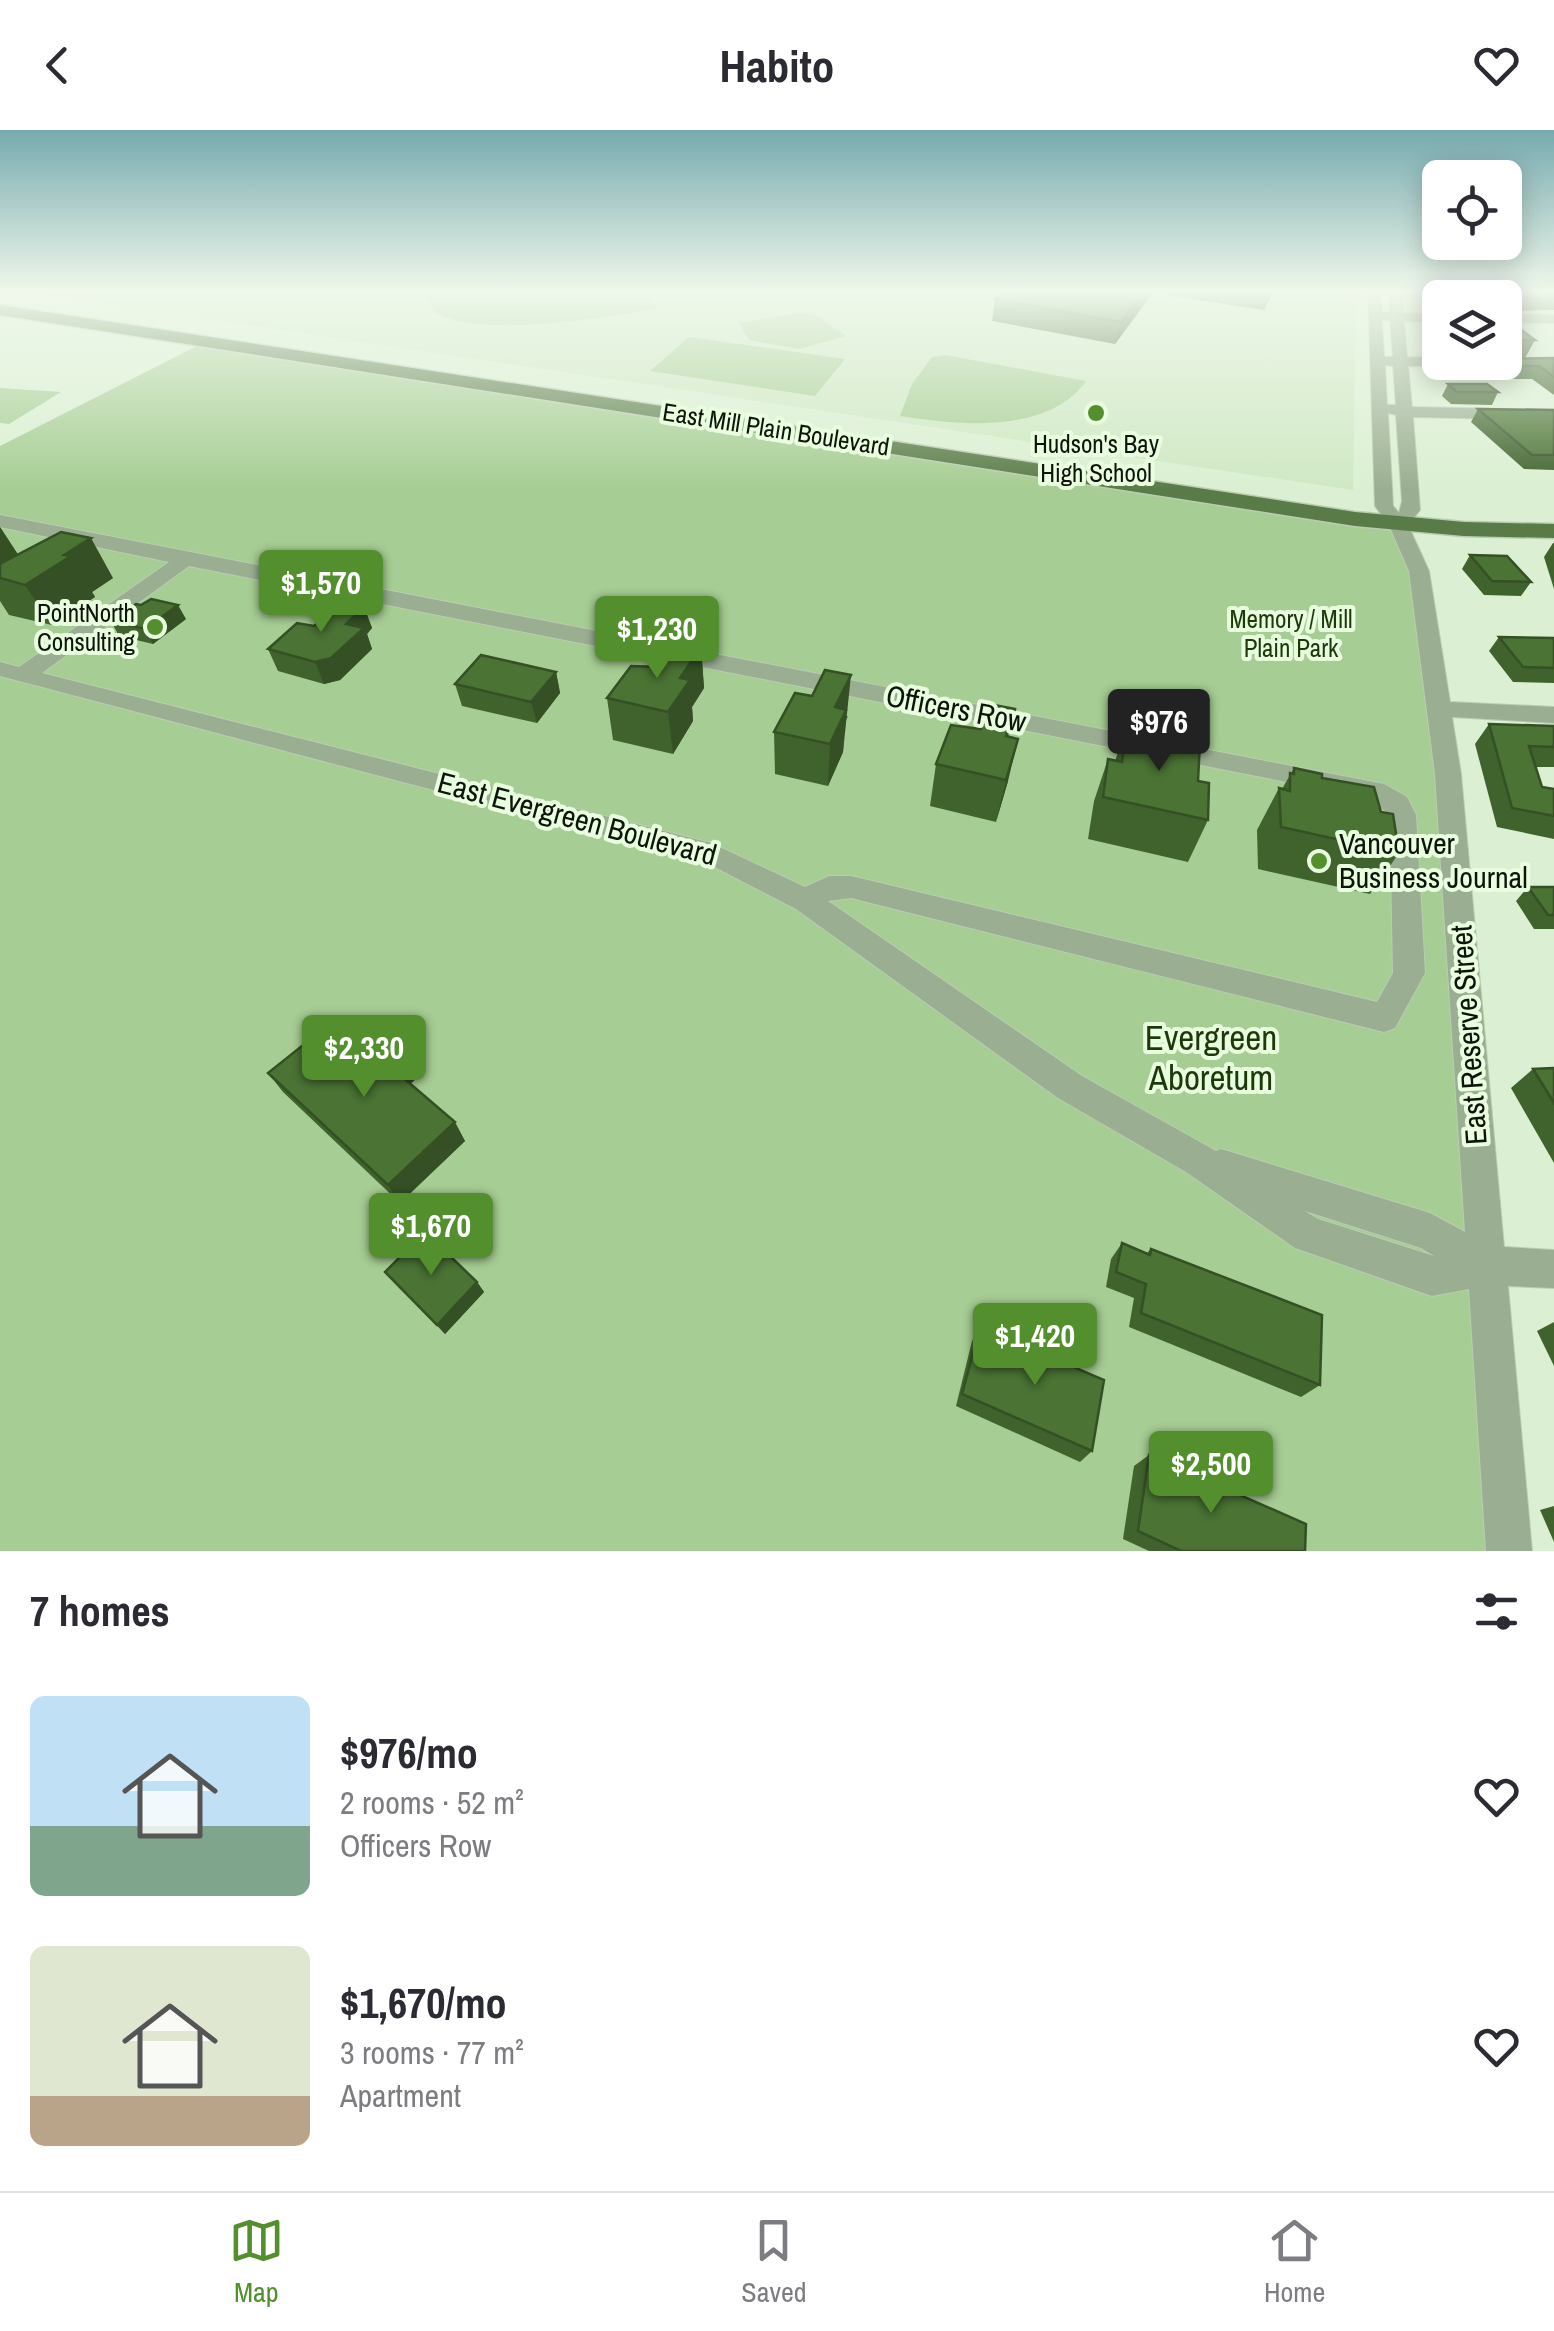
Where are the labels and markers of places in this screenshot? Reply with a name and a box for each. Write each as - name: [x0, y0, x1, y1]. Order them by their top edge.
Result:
- marker: Hudson's Bay High School: [1085, 402, 1107, 424]
- place label: Hudson's Bay High School: [1033, 427, 1160, 490]
- pin: $1,570: [240, 550, 402, 635]
- place label: PointNorth Consulting: [37, 596, 136, 659]
- pin: $1,230: [576, 596, 738, 681]
- marker: PointNorth Consulting: [144, 616, 166, 638]
- pin: $976: [1100, 689, 1218, 774]
- place label: Vancouver Business Journal: [1339, 823, 1528, 897]
- marker: Vancouver Business Journal: [1308, 850, 1330, 872]
- pin: $2,330: [283, 1015, 445, 1100]
- pin: $1,670: [350, 1193, 512, 1278]
- pin: $1,420: [954, 1303, 1116, 1388]
- pin: $2,500: [1130, 1431, 1292, 1516]

